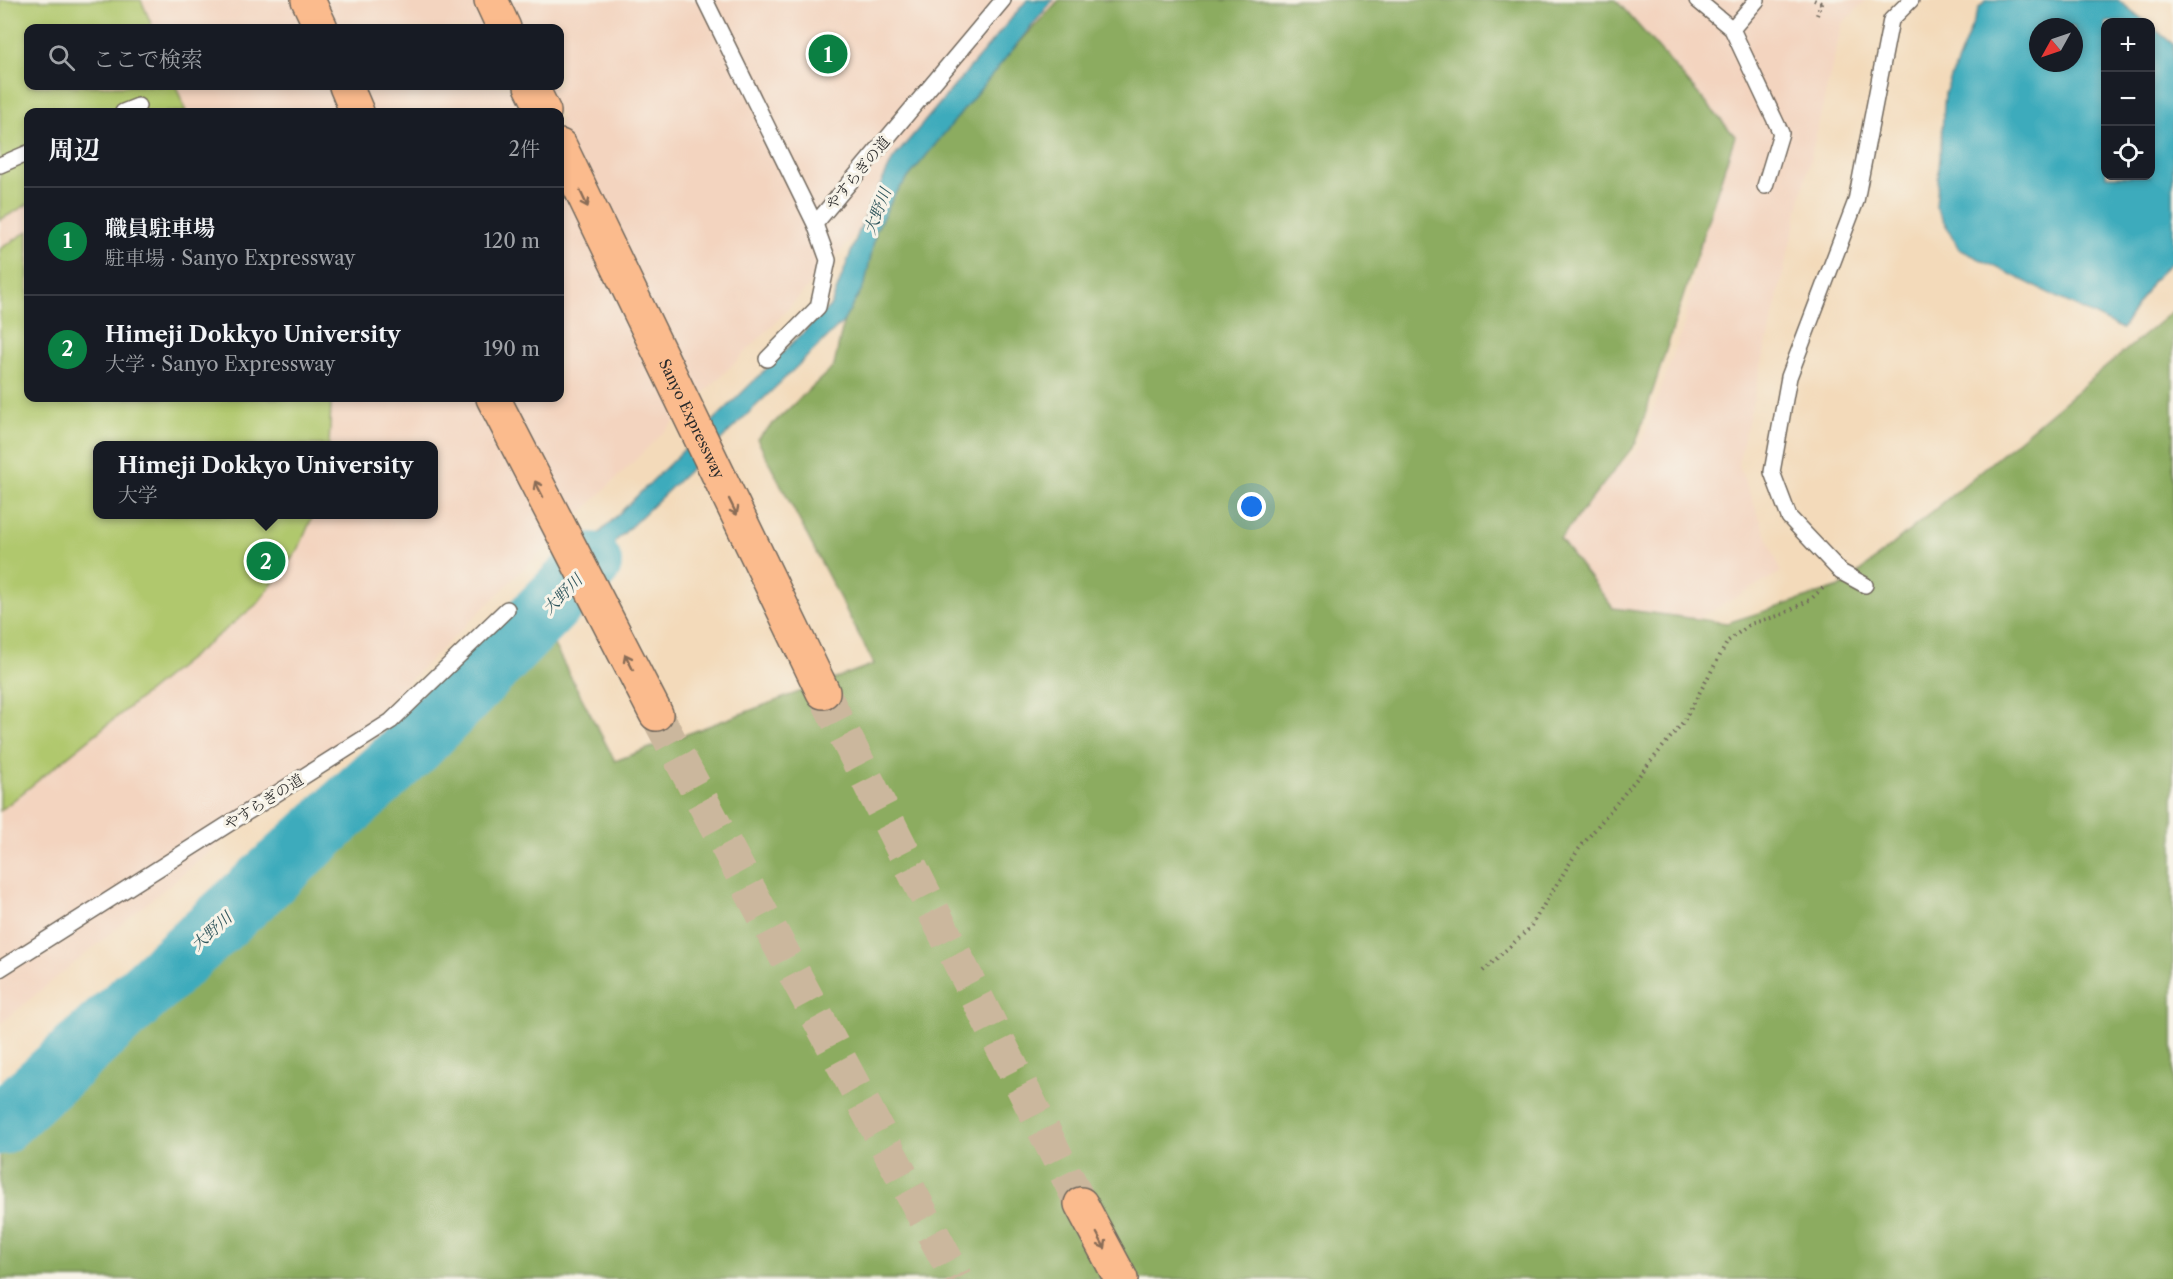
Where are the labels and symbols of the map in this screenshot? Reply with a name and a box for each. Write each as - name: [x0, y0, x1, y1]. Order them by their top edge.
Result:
- north arrow: [2029, 18, 2083, 72]
- pin: 1: [808, 32, 848, 76]
- street label: やすらぎの道: [821, 132, 894, 213]
- water label: 大野川: [859, 183, 896, 237]
- one-way arrow: [579, 189, 591, 207]
- street label: Sanyo Expressway: [655, 356, 729, 482]
- one-way arrow: [533, 481, 545, 498]
- your location: [1237, 492, 1266, 521]
- one-way arrow: [728, 497, 740, 515]
- pin: 2: [246, 538, 286, 584]
- water label: 大野川: [538, 569, 587, 618]
- one-way arrow: [623, 654, 634, 672]
- street label: やすらぎの道: [221, 770, 307, 833]
- water label: 大野川: [186, 906, 237, 954]
- one-way arrow: [1096, 1232, 1107, 1250]

